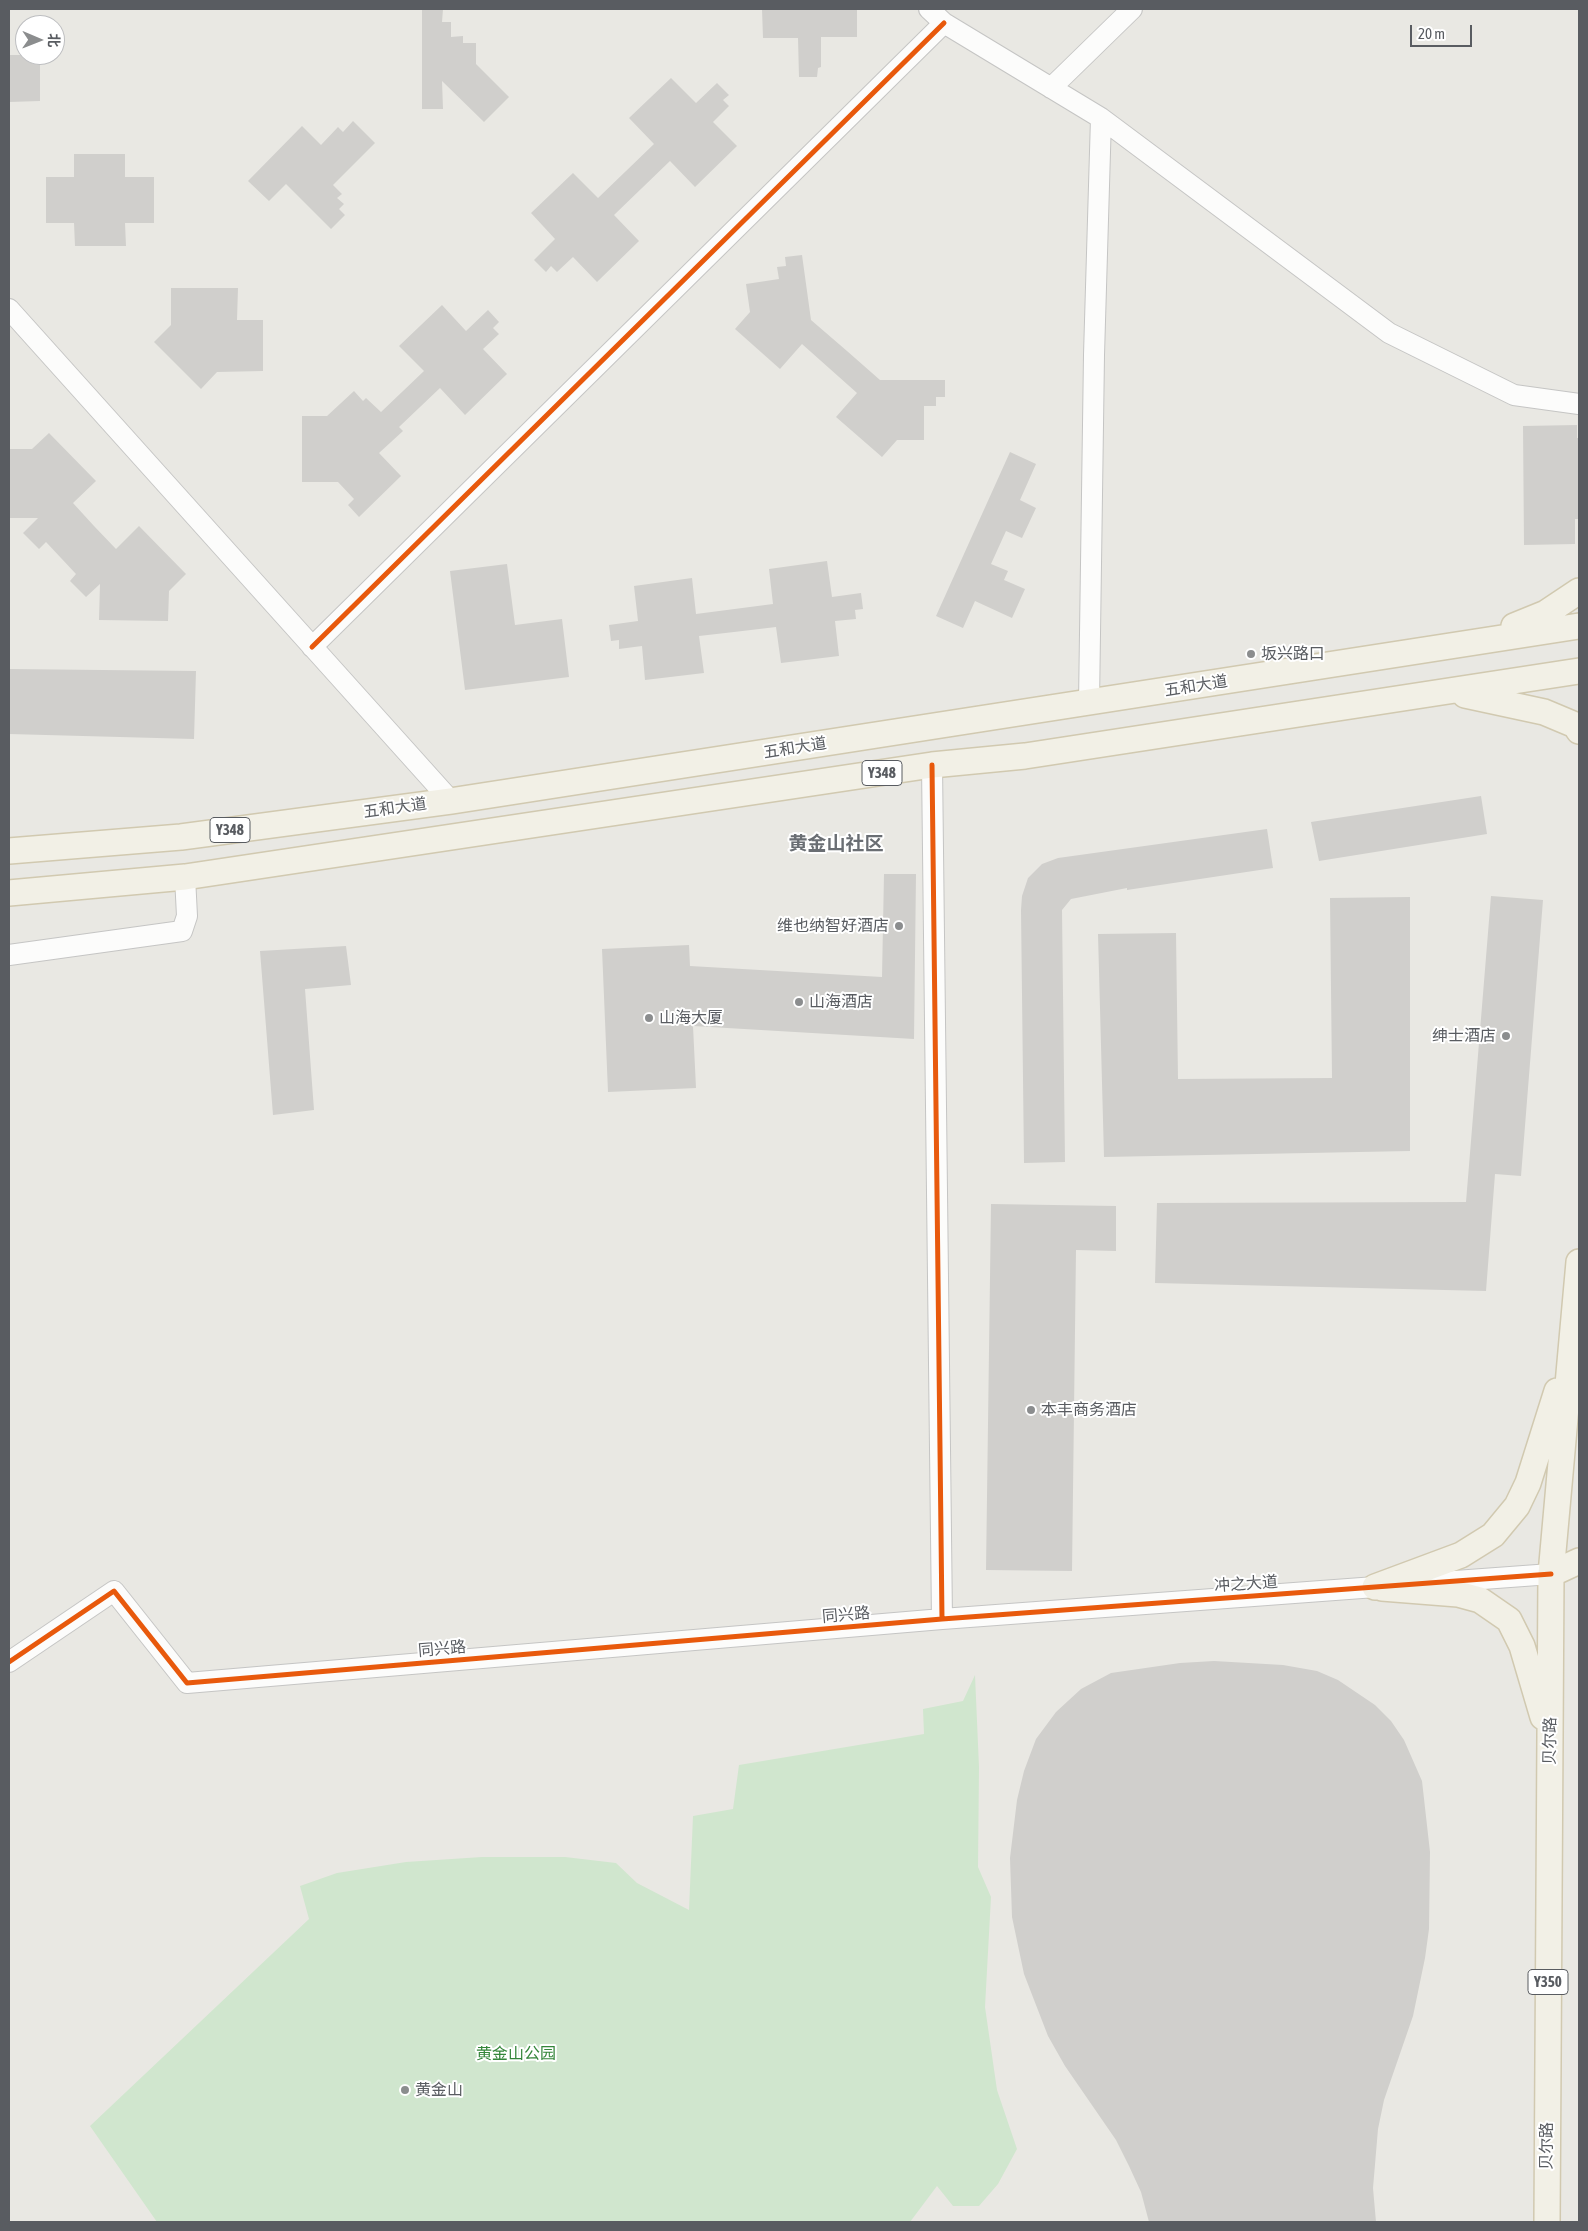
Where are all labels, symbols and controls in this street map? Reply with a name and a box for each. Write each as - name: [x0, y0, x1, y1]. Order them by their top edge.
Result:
- north arrow: [15, 15, 65, 65]
- scale bar: [1413, 15, 1476, 47]
- text: 20 m: [1418, 25, 1445, 42]
- text: 北: [46, 33, 62, 47]
- place label: 坂兴路口: [1261, 644, 1325, 664]
- marker: 坂兴路口: [1245, 648, 1257, 660]
- street label: 五和大道: [1163, 672, 1229, 700]
- street label: 五和大道: [762, 734, 828, 762]
- road number: Y348: [862, 760, 902, 786]
- street label: 五和大道: [362, 794, 428, 822]
- road number: Y348: [210, 818, 250, 842]
- district label: 黄金山社区: [789, 833, 883, 855]
- place label: 维也纳智好酒店: [777, 916, 889, 936]
- marker: 维也纳智好酒店: [893, 920, 905, 932]
- place label: 山海酒店: [809, 992, 873, 1012]
- marker: 山海酒店: [793, 996, 805, 1008]
- place label: 山海大厦: [659, 1008, 723, 1028]
- marker: 山海大厦: [643, 1012, 655, 1024]
- place label: 绅士酒店: [1432, 1026, 1496, 1046]
- marker: 绅士酒店: [1500, 1030, 1512, 1042]
- place label: 本丰商务酒店: [1041, 1400, 1137, 1420]
- marker: 本丰商务酒店: [1025, 1404, 1037, 1416]
- street label: 冲之大道: [1213, 1572, 1279, 1596]
- street label: 同兴路: [821, 1603, 871, 1627]
- street label: 同兴路: [417, 1637, 467, 1661]
- street label: 贝尔路: [1540, 1717, 1560, 1765]
- road number: Y350: [1528, 1970, 1568, 1994]
- park label: 黄金山公园: [476, 2044, 556, 2064]
- place label: 黄金山: [415, 2080, 463, 2100]
- marker: 黄金山: [399, 2084, 411, 2096]
- street label: 贝尔路: [1537, 2122, 1557, 2170]

